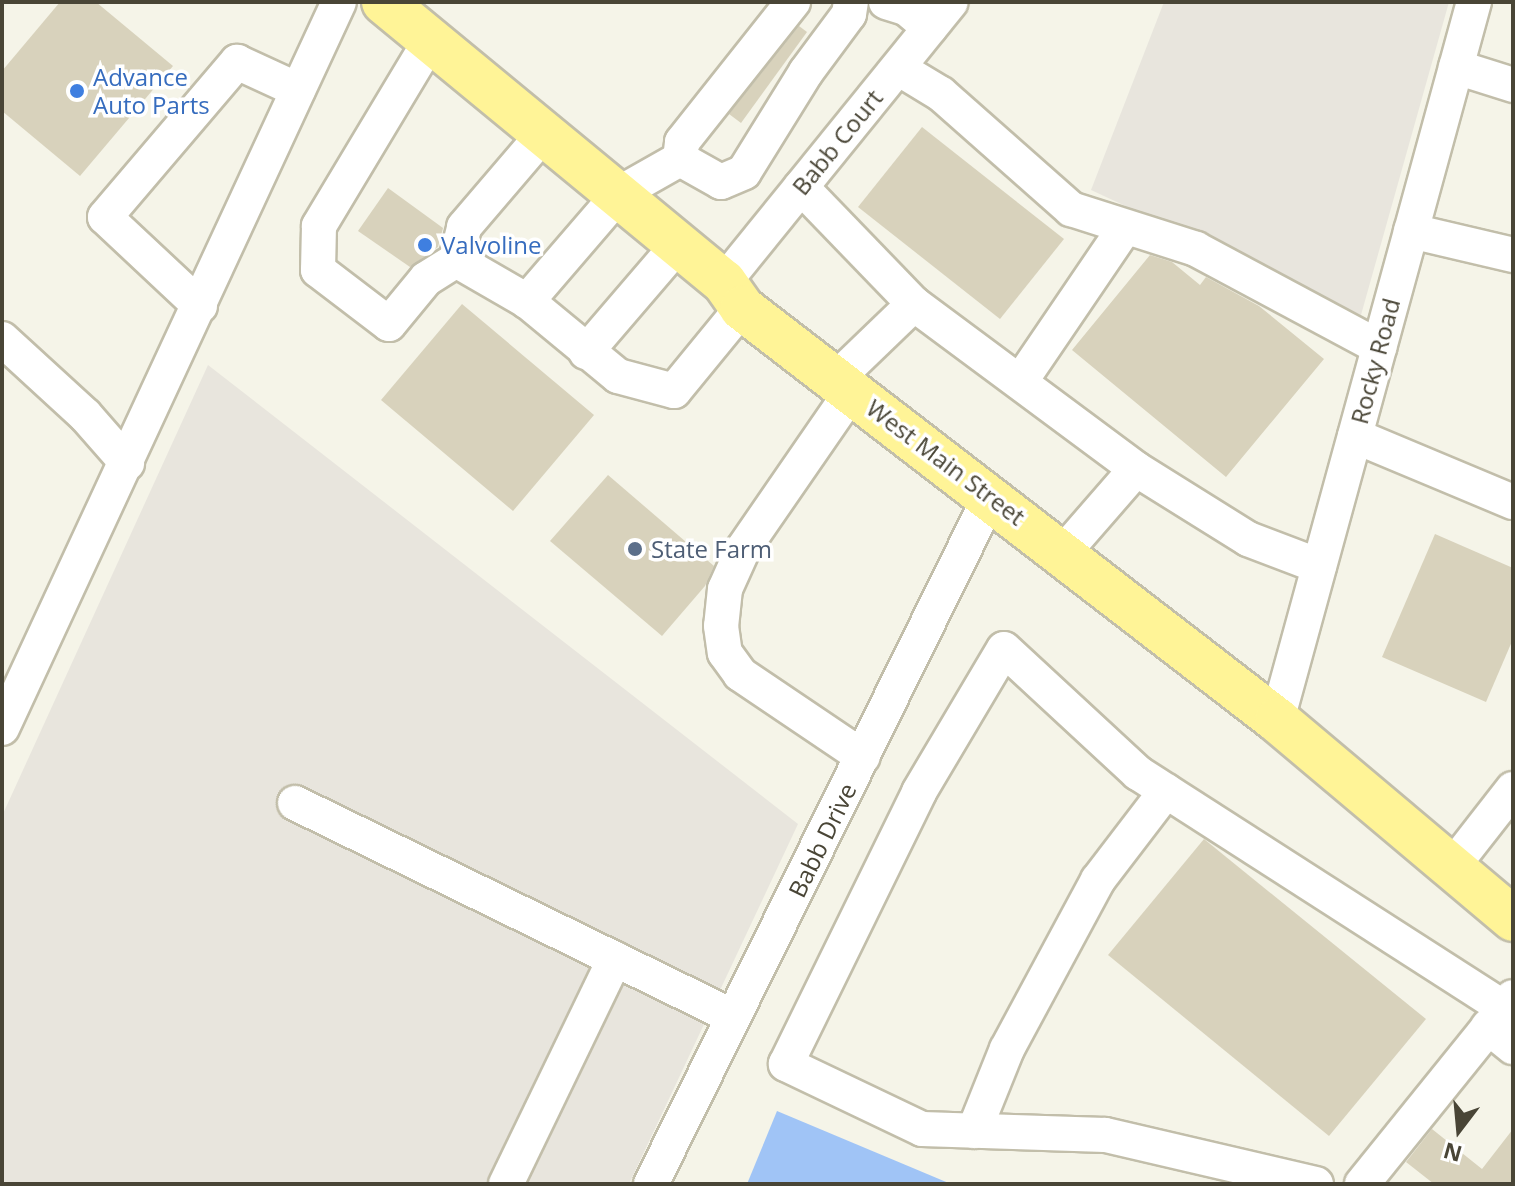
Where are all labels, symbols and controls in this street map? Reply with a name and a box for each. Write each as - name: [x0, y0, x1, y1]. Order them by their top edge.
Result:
- place label: Advance Auto Parts: [93, 63, 210, 119]
- marker: Advance Auto Parts: [68, 82, 86, 100]
- street label: Babb Court: [786, 84, 888, 200]
- place label: Valvoline: [441, 231, 541, 259]
- marker: Valvoline: [416, 236, 434, 254]
- street label: Rocky Road: [1344, 295, 1406, 427]
- street label: West Main Street: [861, 393, 1031, 531]
- place label: State Farm: [651, 535, 772, 563]
- marker: State Farm: [626, 540, 644, 558]
- street label: Babb Drive: [782, 778, 862, 902]
- north arrow: [1419, 1090, 1499, 1170]
- text: N: [1440, 1136, 1465, 1170]

